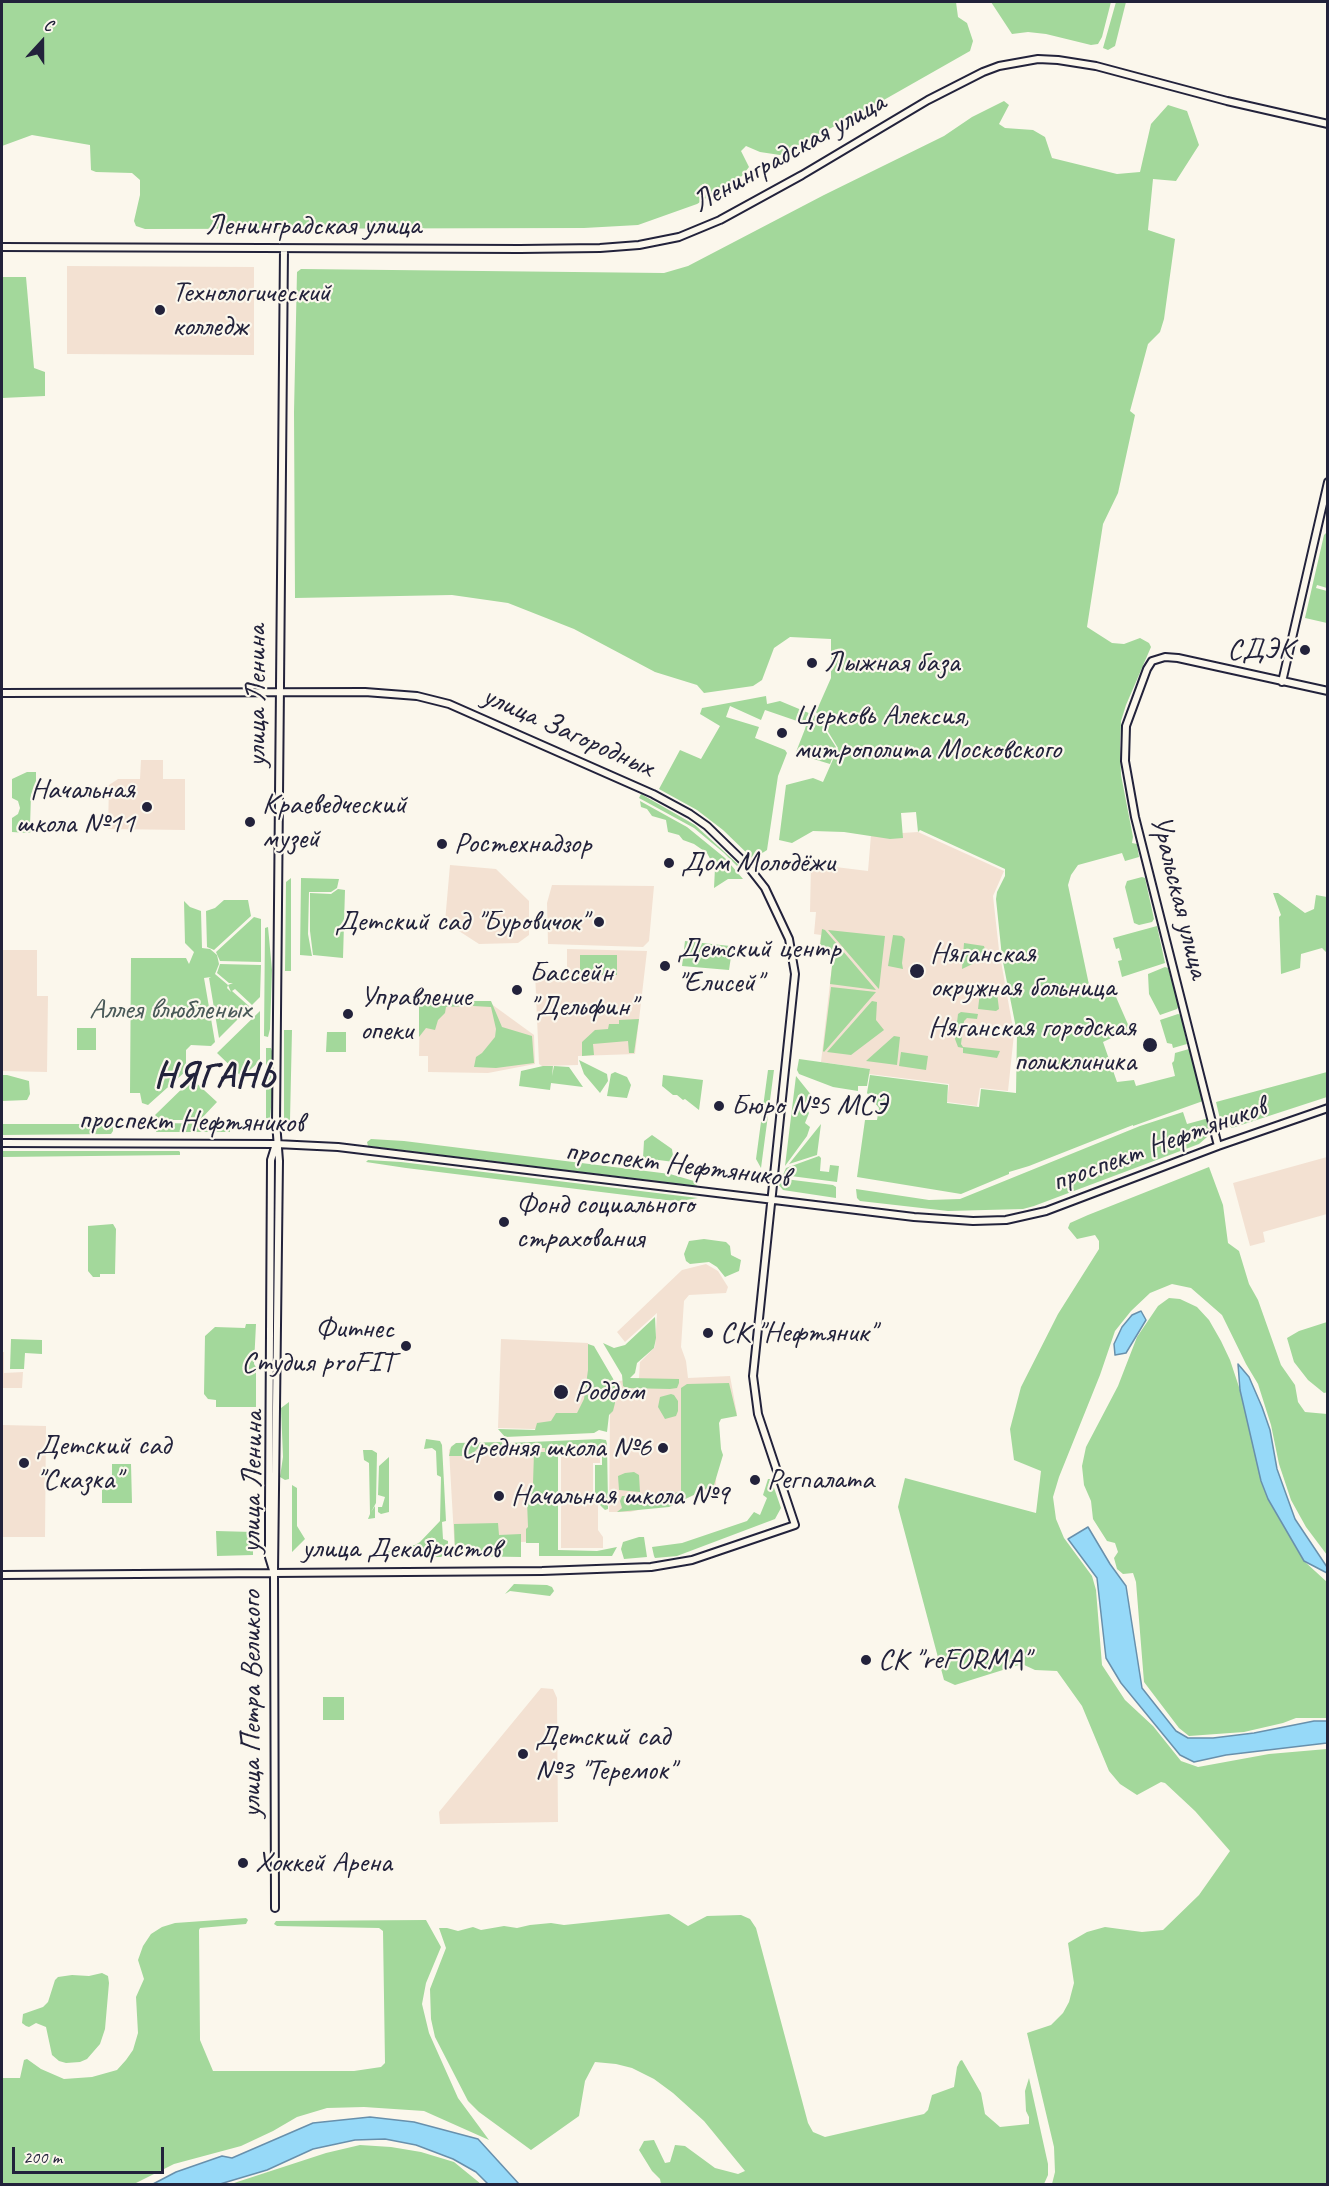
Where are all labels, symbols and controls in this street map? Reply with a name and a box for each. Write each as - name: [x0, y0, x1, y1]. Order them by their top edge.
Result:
- north arrow: [12, 12, 72, 72]
- text: С: [41, 14, 56, 36]
- street label: Ленинградская улица: [686, 85, 892, 221]
- street label: Ленинградская улица: [205, 208, 421, 244]
- place label: Технологический колледж: [172, 275, 330, 346]
- marker: Технологический колледж: [153, 303, 167, 317]
- street label: улица Ленина: [239, 625, 275, 767]
- place label: СДЭК: [1227, 632, 1293, 668]
- marker: СДЭК: [1298, 643, 1312, 657]
- place label: Лыжная база: [824, 645, 959, 681]
- marker: Лыжная база: [805, 656, 819, 670]
- street label: улица Загородных: [477, 678, 659, 786]
- place label: Церковь Алексия, митрополита Московского: [794, 698, 1061, 768]
- marker: Церковь Алексия, митрополита Московского: [775, 726, 789, 740]
- place label: Начальная школа №11: [16, 772, 135, 842]
- place label: Краеведческий музей: [262, 787, 407, 858]
- marker: Начальная школа №11: [140, 800, 154, 814]
- street label: Уральская улица: [1141, 812, 1217, 982]
- marker: Краеведческий музей: [243, 815, 257, 829]
- place label: Ростехнадзор: [454, 826, 591, 862]
- marker: Ростехнадзор: [435, 837, 449, 851]
- place label: Дом Молодёжи: [681, 845, 835, 881]
- marker: Дом Молодёжи: [662, 856, 676, 870]
- place label: Детский сад "Буровичок": [335, 904, 587, 940]
- marker: Детский сад "Буровичок": [592, 915, 606, 929]
- place label: Детский центр "Елисей": [677, 931, 841, 1002]
- place label: Няганская окружная больница: [930, 936, 1115, 1006]
- place label: Бассейн "Дельфин": [529, 955, 636, 1026]
- marker: Детский центр "Елисей": [658, 959, 672, 973]
- marker: Няганская окружная больница: [908, 962, 926, 980]
- place label: Управление опеки: [360, 979, 472, 1050]
- marker: Бассейн "Дельфин": [510, 983, 524, 997]
- park label: Аллея влюбленых: [89, 992, 251, 1028]
- marker: Управление опеки: [341, 1007, 355, 1021]
- place label: Няганская городская поликлиника: [928, 1010, 1136, 1080]
- marker: Няганская городская поликлиника: [1141, 1036, 1159, 1054]
- district label: НЯГАНЬ: [150, 1055, 280, 1099]
- place label: Бюро №5 МСЭ: [731, 1088, 887, 1124]
- street label: проспект Нефтяников: [1047, 1090, 1271, 1200]
- marker: Бюро №5 МСЭ: [712, 1099, 726, 1113]
- street label: проспект Нефтяников: [78, 1102, 304, 1142]
- street label: проспект Нефтяников: [563, 1133, 791, 1197]
- place label: Фонд социального страхования: [516, 1187, 694, 1258]
- marker: Фонд социального страхования: [497, 1215, 511, 1229]
- place label: Фитнес Студия proFIT: [241, 1311, 394, 1382]
- place label: СК "Нефтяник": [720, 1315, 876, 1351]
- marker: СК "Нефтяник": [701, 1326, 715, 1340]
- marker: Фитнес Студия proFIT: [399, 1339, 413, 1353]
- place label: Роддом: [574, 1374, 644, 1410]
- marker: Роддом: [552, 1383, 570, 1401]
- street label: улица Ленина: [234, 1411, 272, 1553]
- place label: Детский сад "Сказка": [36, 1428, 171, 1498]
- place label: Средняя школа №6: [461, 1430, 651, 1466]
- marker: Средняя школа №6: [656, 1441, 670, 1455]
- marker: Детский сад "Сказка": [17, 1456, 31, 1470]
- place label: Регпалата: [767, 1462, 874, 1498]
- marker: Регпалата: [748, 1473, 762, 1487]
- place label: Начальная школа №9: [511, 1478, 729, 1514]
- marker: Начальная школа №9: [492, 1489, 506, 1503]
- street label: улица Декабристов: [302, 1531, 500, 1567]
- street label: улица Петра Великого: [234, 1590, 270, 1818]
- place label: СК "reFORMA": [878, 1642, 1029, 1678]
- marker: СК "reFORMA": [859, 1653, 873, 1667]
- place label: Детский сад №3 "Теремок": [535, 1719, 675, 1790]
- marker: Детский сад №3 "Теремок": [516, 1747, 530, 1761]
- place label: Хоккей Арена: [255, 1845, 392, 1881]
- marker: Хоккей Арена: [236, 1856, 250, 1870]
- scale bar: [15, 2135, 166, 2173]
- text: 200 m: [23, 2146, 62, 2168]

